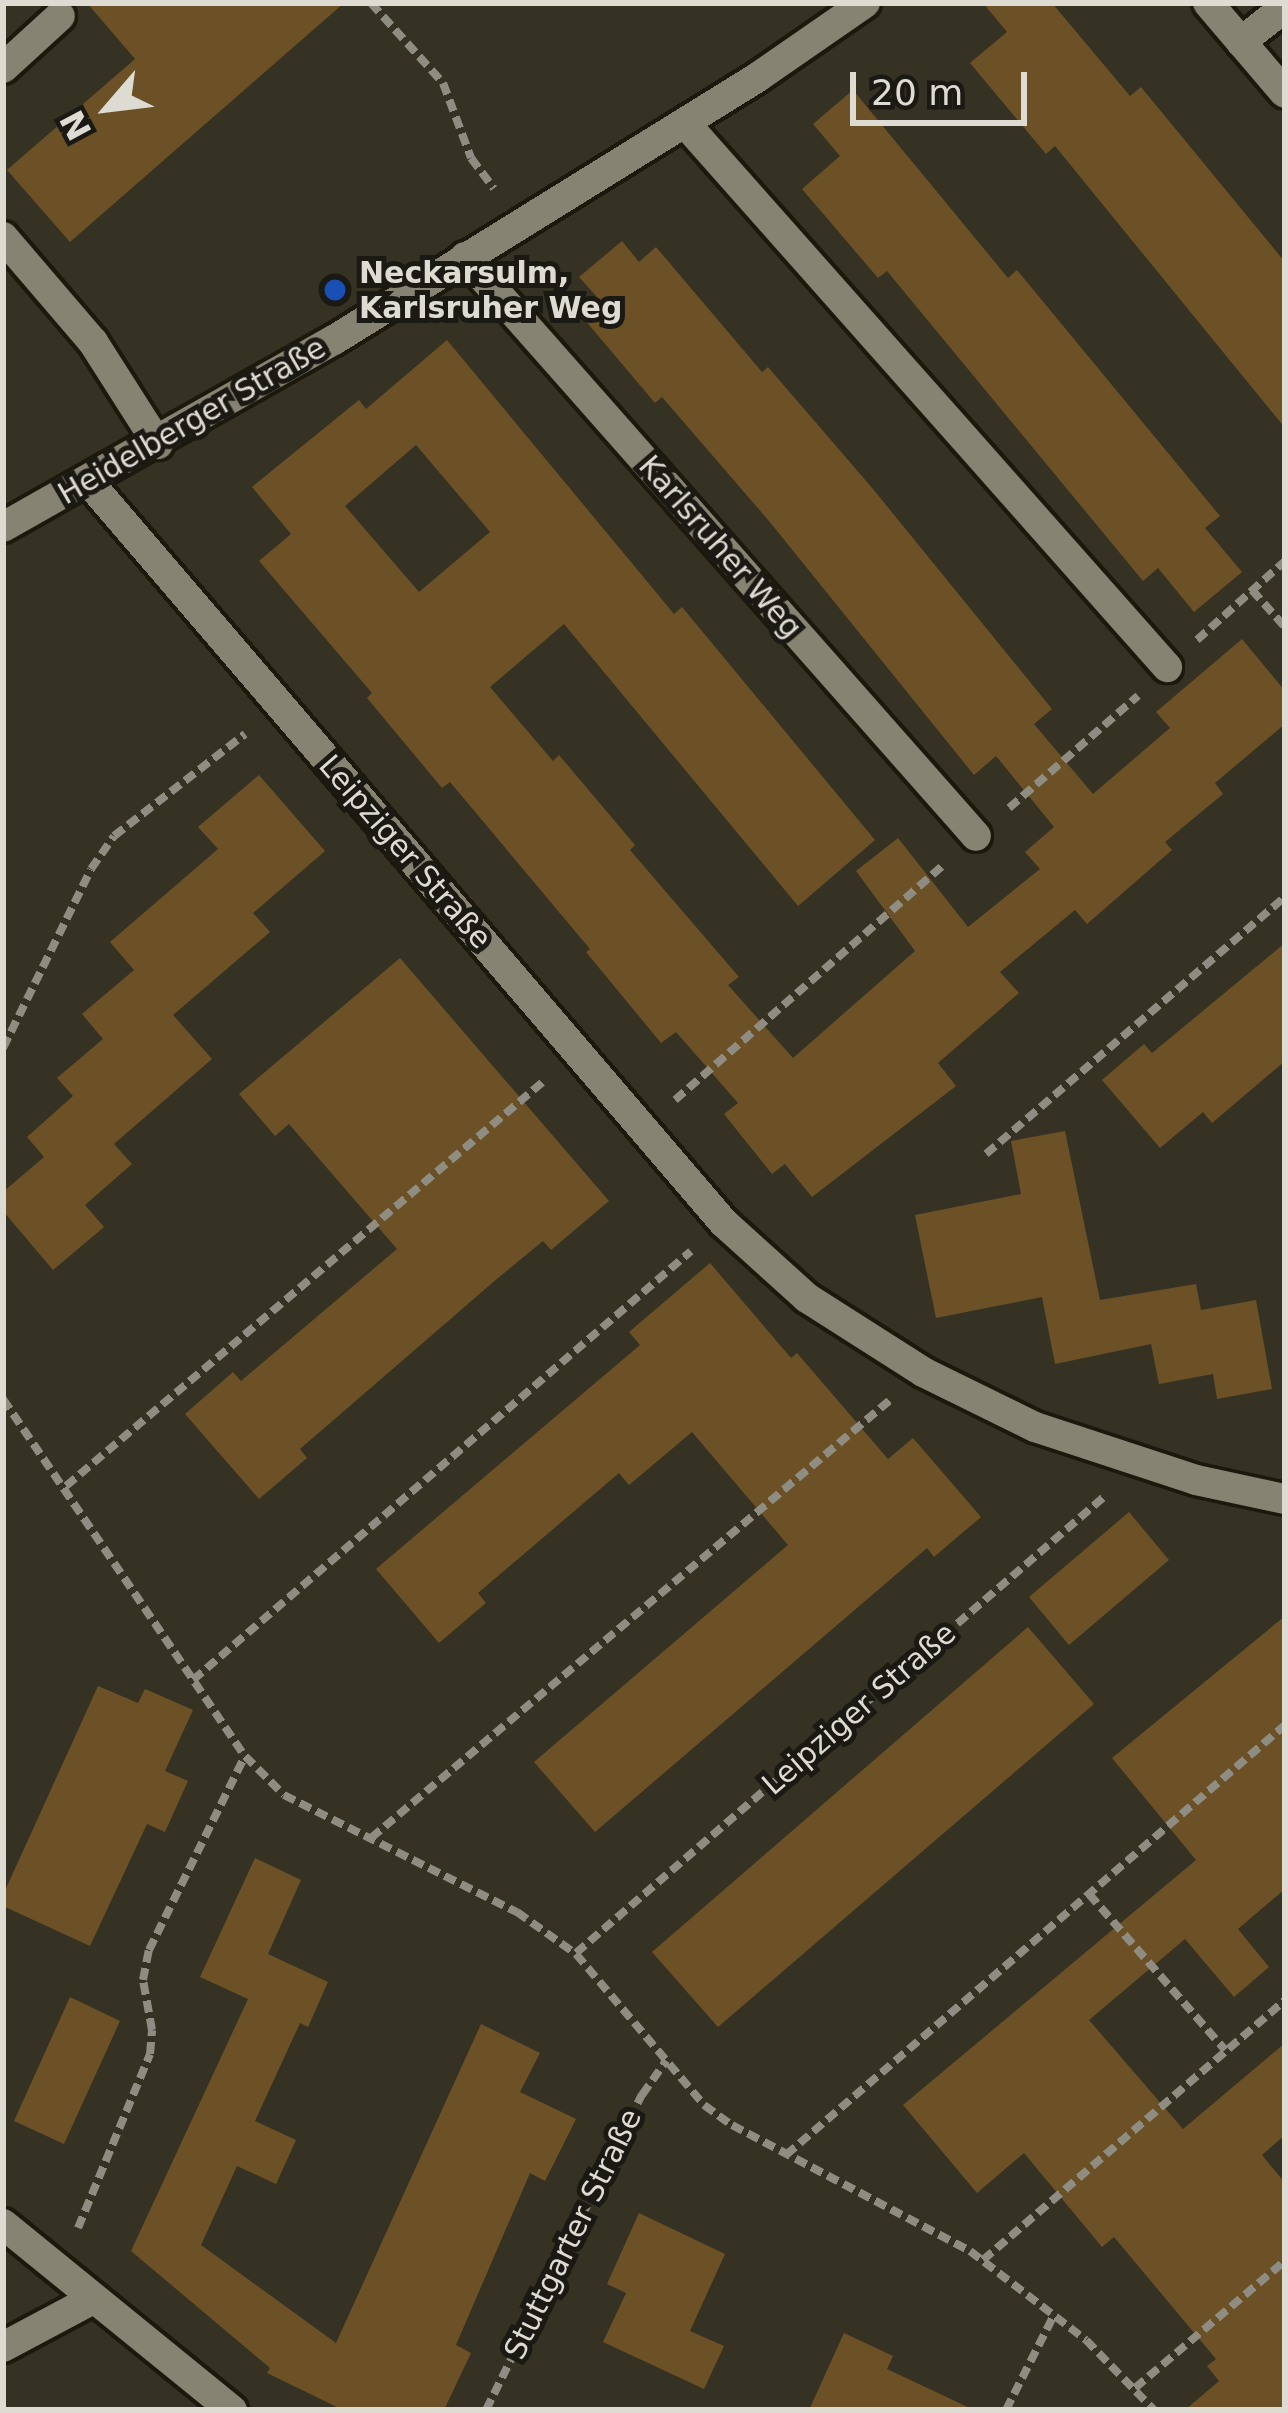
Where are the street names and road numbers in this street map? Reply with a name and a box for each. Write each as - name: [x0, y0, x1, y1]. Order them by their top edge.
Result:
- street label: Heidelberger Straße: [52, 330, 332, 512]
- street label: Karlsruher Weg: [631, 448, 809, 646]
- street label: Leipziger Straße: [311, 748, 499, 956]
- street label: Leipziger Straße: [755, 1615, 963, 1803]
- street label: Stuttgarter Straße: [497, 2103, 649, 2365]

